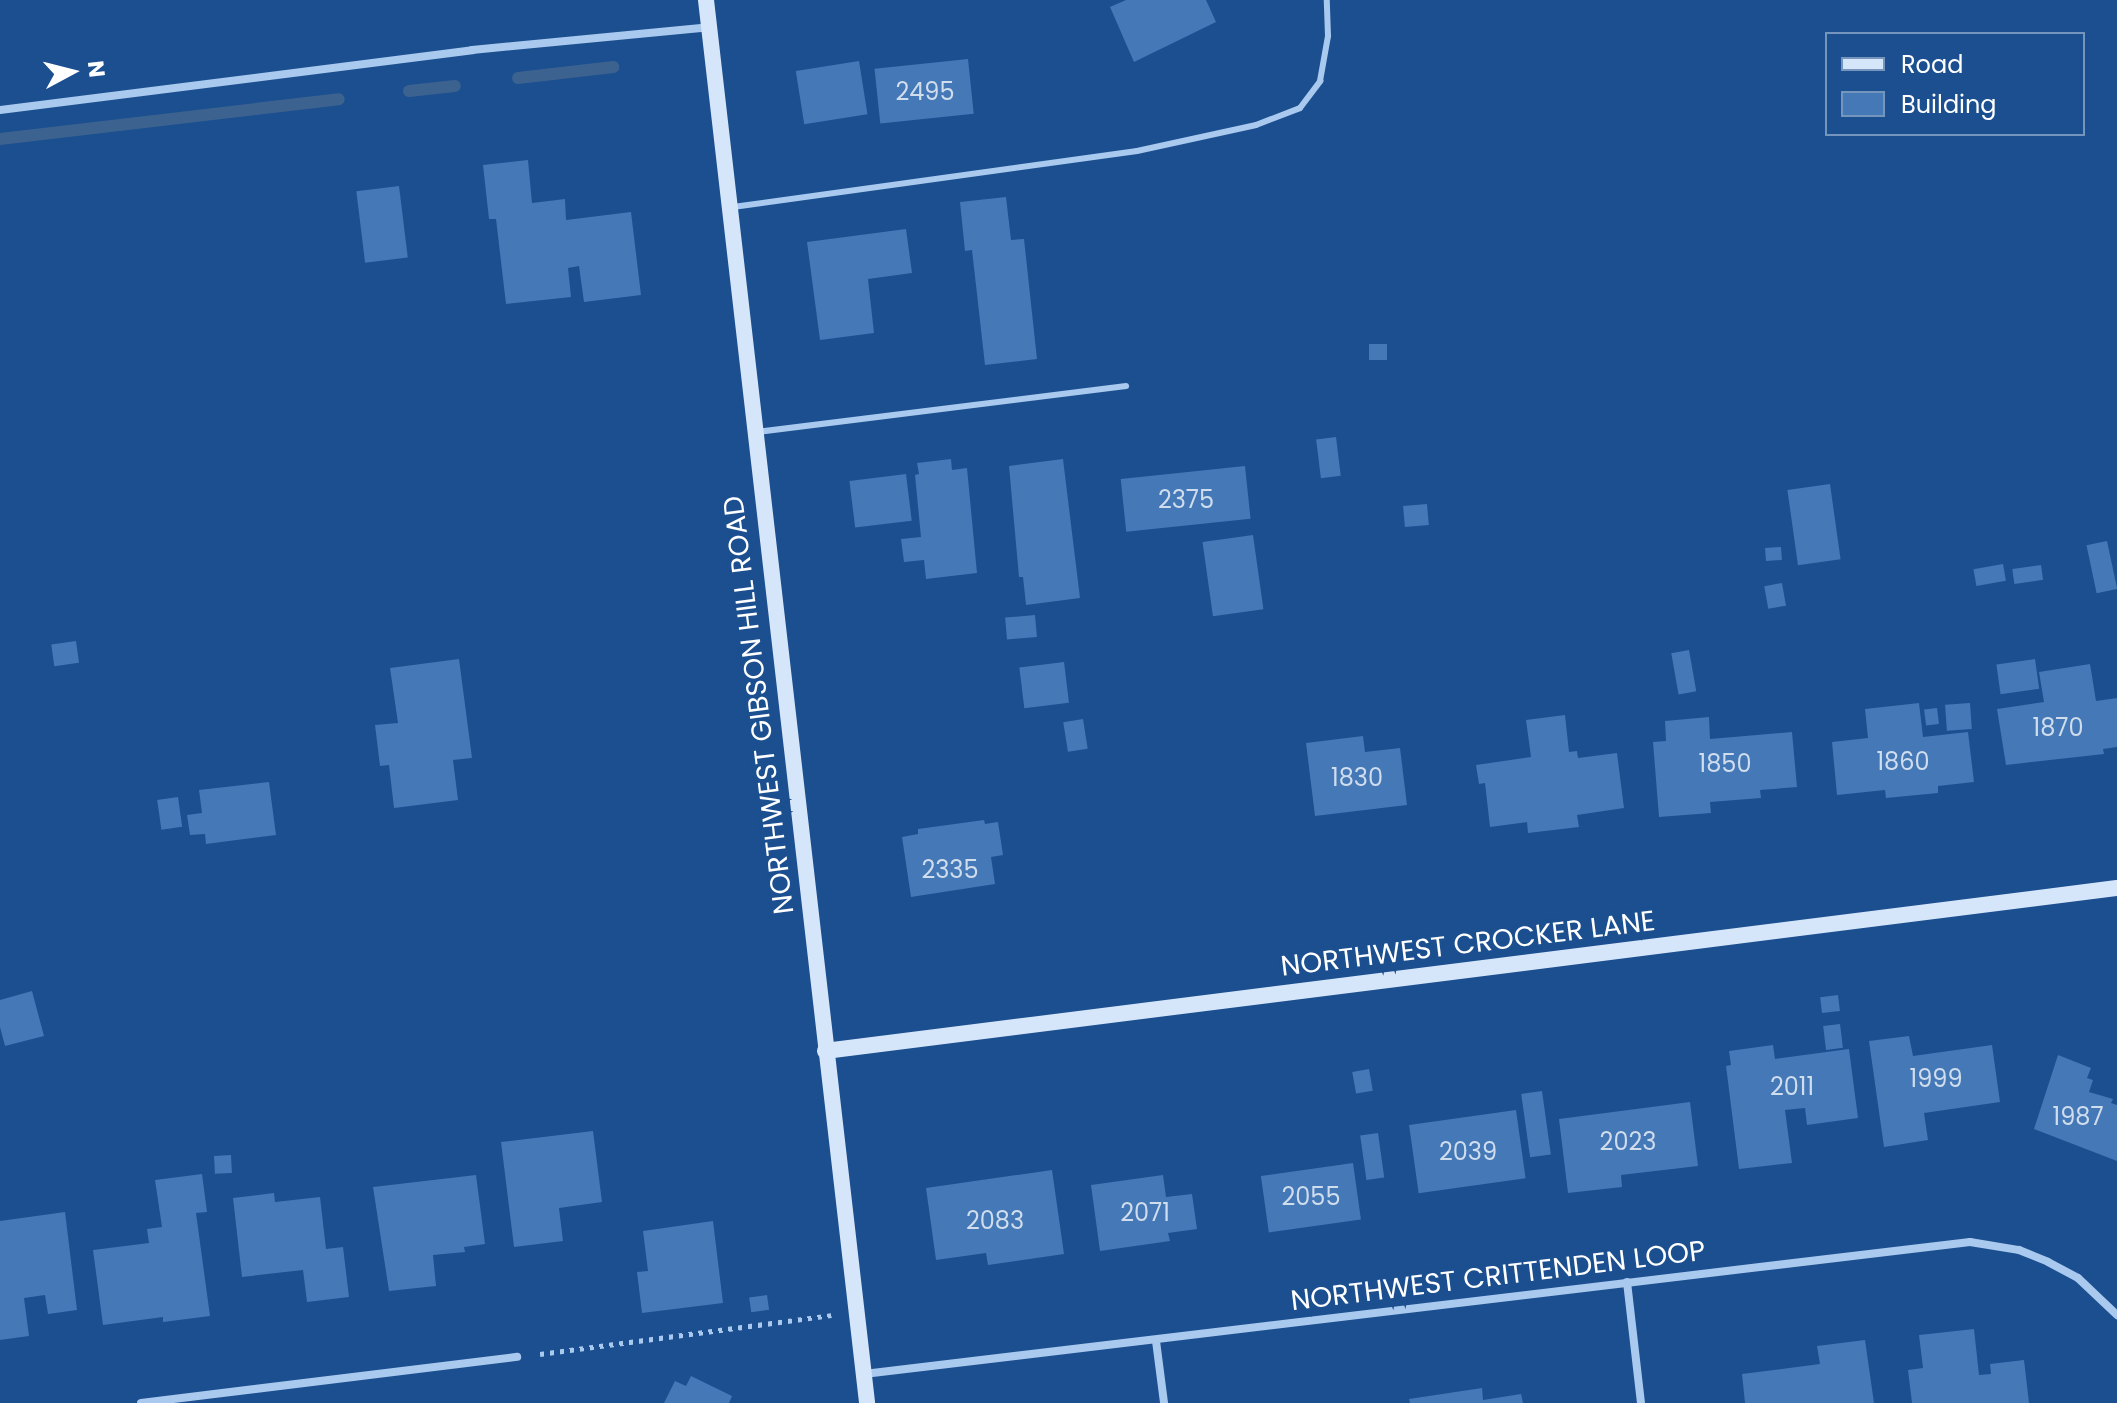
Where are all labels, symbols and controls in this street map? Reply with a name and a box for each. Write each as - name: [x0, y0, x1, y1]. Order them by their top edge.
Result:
- north arrow: [32, 32, 112, 112]
- legend: [1825, 32, 2085, 136]
- text: Road: [1901, 48, 1963, 81]
- text: N: [80, 59, 113, 79]
- house number: 2495: [895, 78, 955, 106]
- text: Building: [1901, 88, 1997, 121]
- house number: 2375: [1158, 486, 1214, 514]
- street label: NORTHWEST GIBSON HILL ROAD: [717, 494, 801, 916]
- house number: 1870: [2033, 714, 2083, 742]
- house number: 1860: [1876, 748, 1930, 776]
- house number: 1850: [1699, 750, 1751, 778]
- house number: 1830: [1331, 764, 1383, 792]
- house number: 2335: [921, 856, 979, 884]
- street label: NORTHWEST CROCKER LANE: [1279, 904, 1657, 984]
- house number: 1999: [1909, 1065, 1963, 1093]
- house number: 2011: [1770, 1073, 1814, 1101]
- house number: 1987: [2052, 1103, 2104, 1131]
- house number: 2023: [1600, 1128, 1656, 1156]
- house number: 2039: [1439, 1138, 1497, 1166]
- house number: 2055: [1281, 1183, 1341, 1211]
- house number: 2071: [1120, 1199, 1170, 1227]
- house number: 2083: [966, 1207, 1024, 1235]
- street label: NORTHWEST CRITTENDEN LOOP: [1289, 1234, 1707, 1318]

